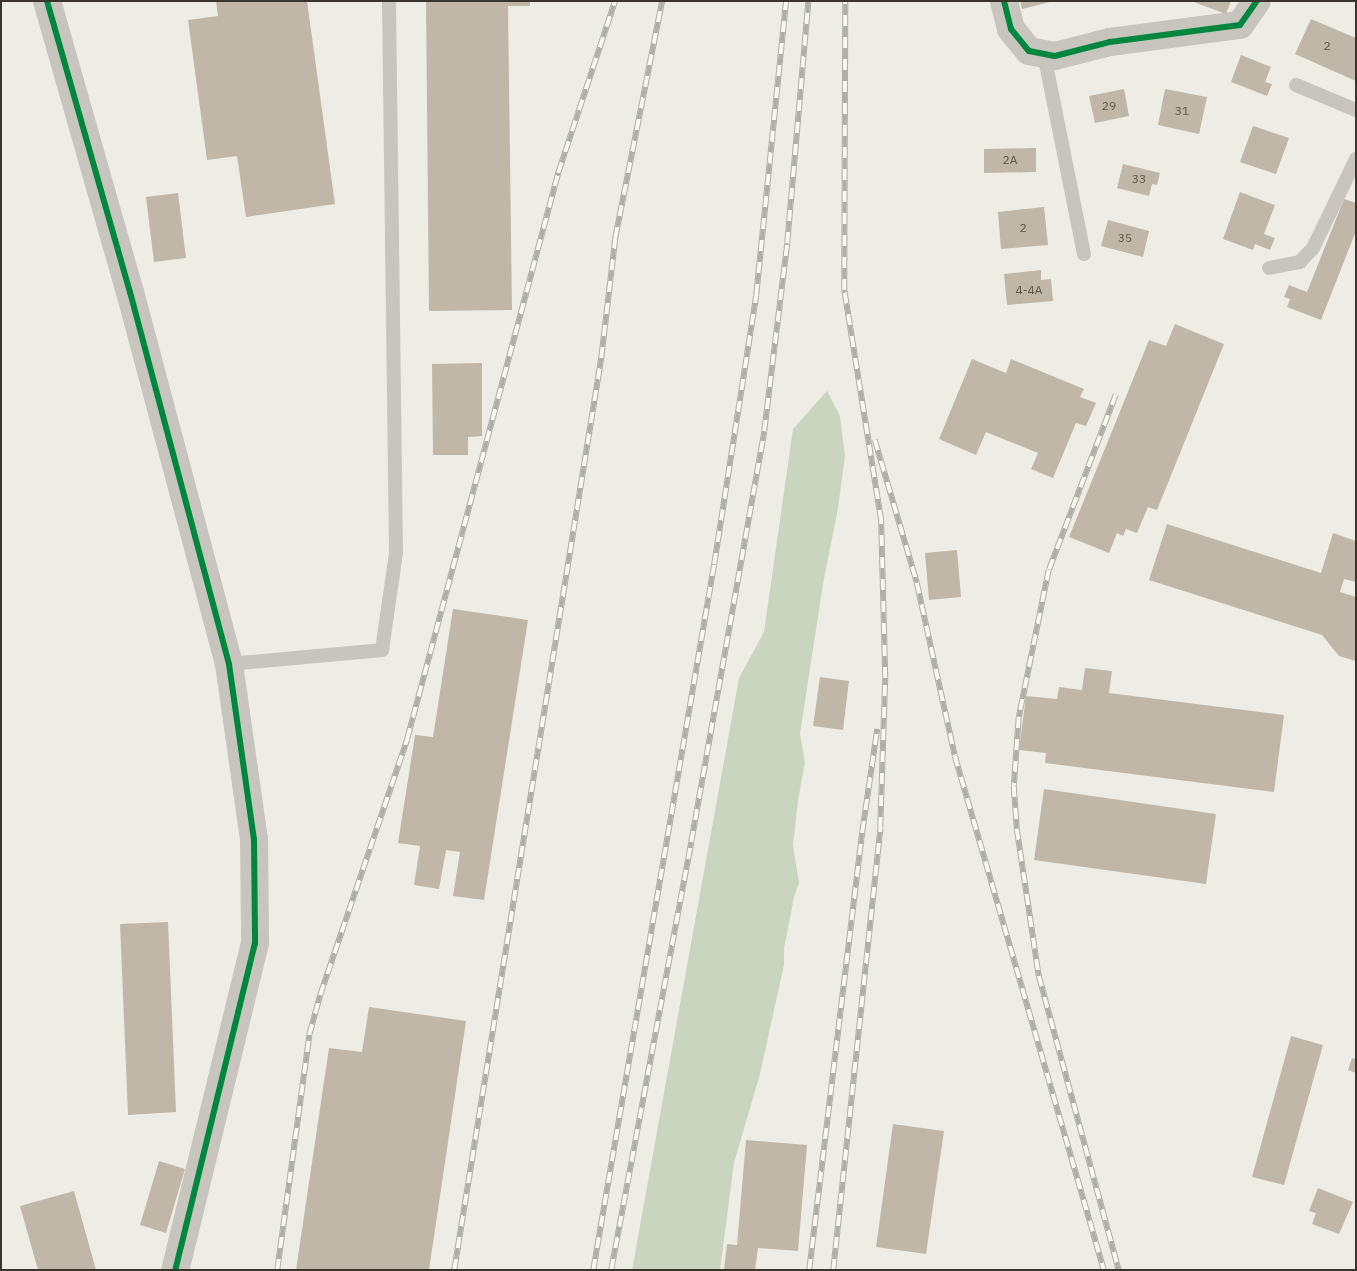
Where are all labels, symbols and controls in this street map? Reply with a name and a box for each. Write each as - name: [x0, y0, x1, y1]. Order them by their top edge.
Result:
- house number: 2: [1323, 39, 1331, 53]
- house number: 29: [1102, 99, 1116, 113]
- house number: 31: [1175, 104, 1189, 118]
- house number: 2А: [1003, 153, 1017, 167]
- house number: 33: [1132, 172, 1146, 186]
- house number: 2: [1019, 221, 1027, 235]
- house number: 35: [1118, 231, 1132, 245]
- house number: 4-4А: [1016, 283, 1042, 297]

